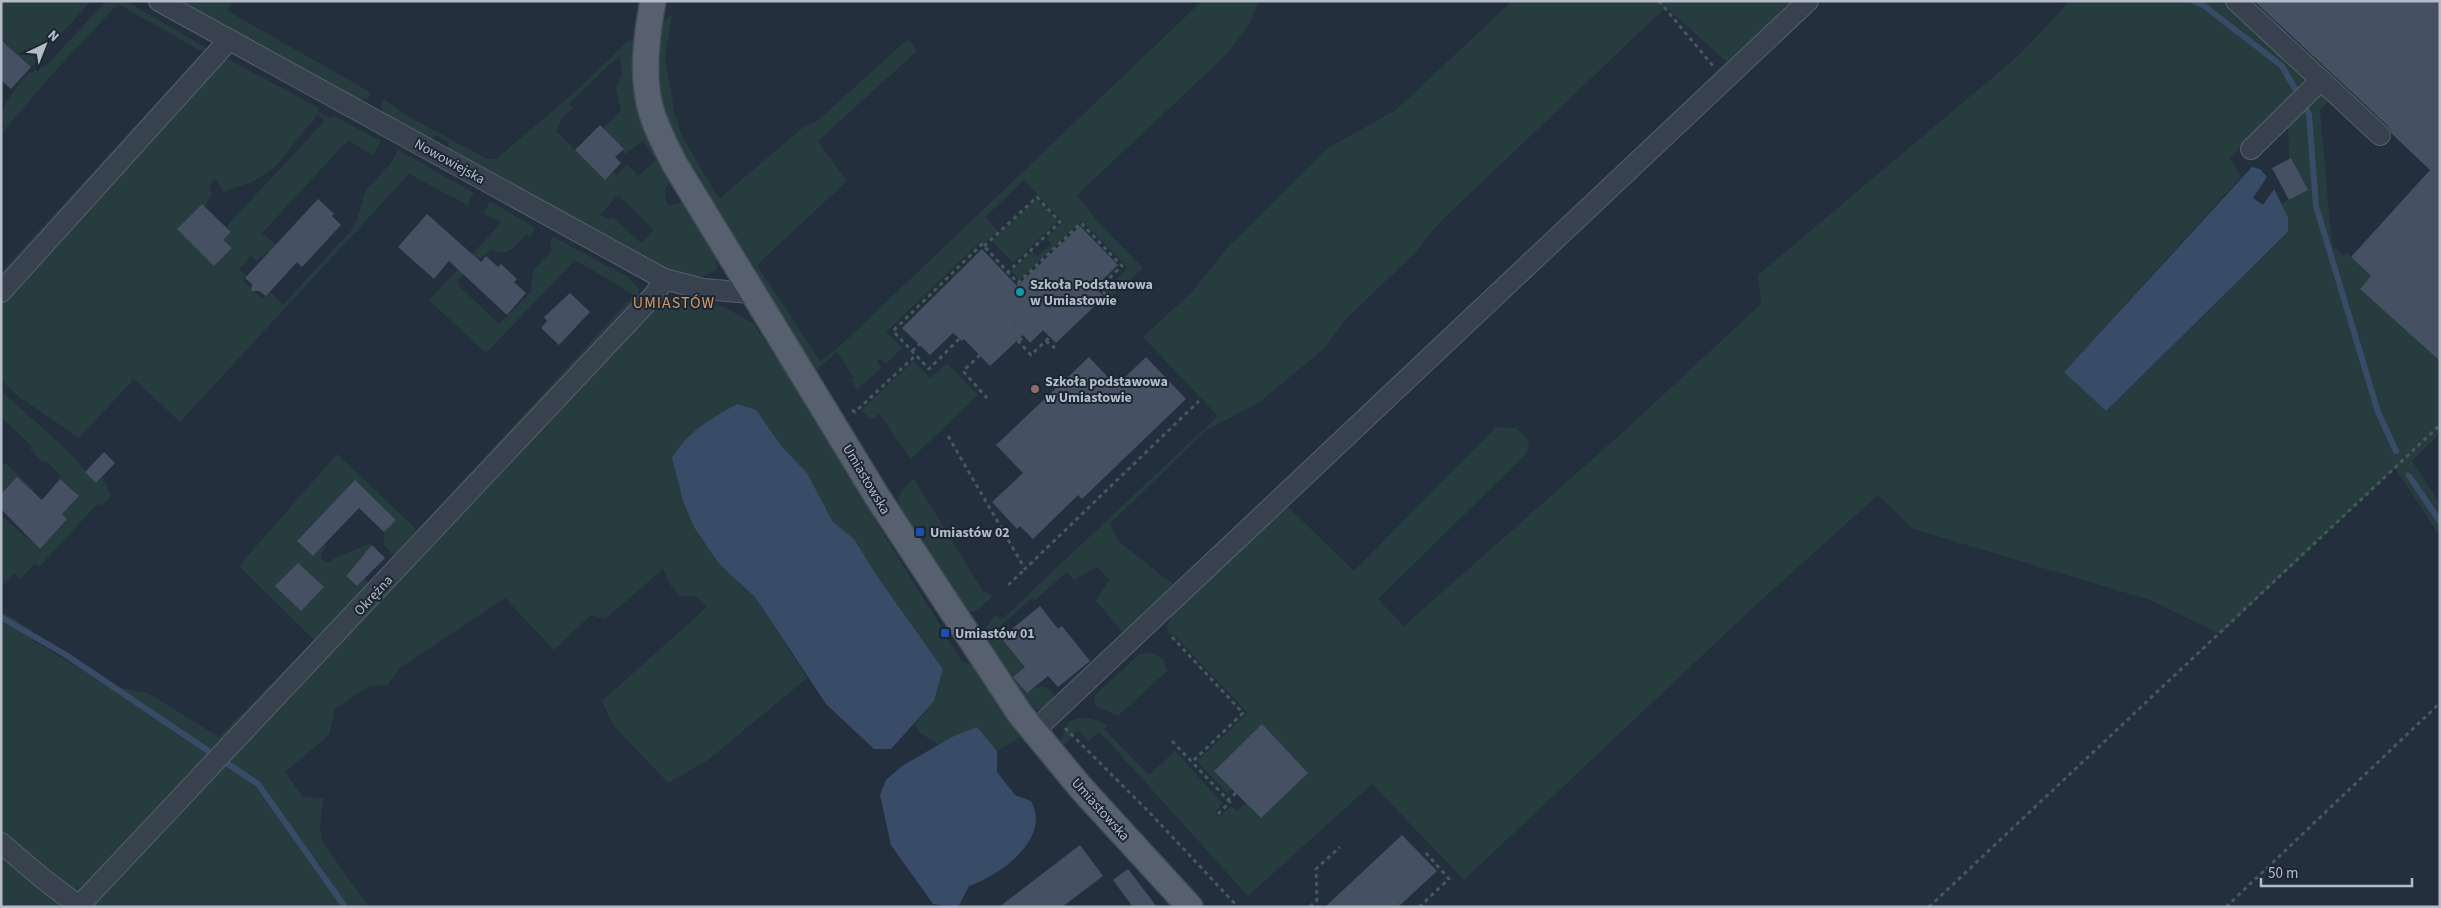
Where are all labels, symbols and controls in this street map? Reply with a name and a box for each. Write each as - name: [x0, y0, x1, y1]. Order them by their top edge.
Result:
- north arrow: [20, 20, 70, 70]
- text: N: [43, 26, 63, 47]
- street label: Nowowiejska: [411, 134, 488, 189]
- place label: Szkoła Podstawowa w Umiastowie: [1030, 275, 1153, 311]
- marker: Szkoła Podstawowa w Umiastowie: [1014, 286, 1026, 298]
- district label: UMIASTÓW: [633, 292, 715, 314]
- place label: Szkoła podstawowa w Umiastowie: [1045, 372, 1168, 408]
- marker: Szkoła podstawowa w Umiastowie: [1029, 383, 1041, 395]
- street label: Umiastowska: [837, 441, 895, 518]
- place label: Umiastów 02: [930, 523, 1010, 543]
- marker: Umiastów 02: [914, 526, 926, 538]
- street label: Okrężna: [350, 571, 398, 620]
- place label: Umiastów 01: [955, 624, 1035, 644]
- marker: Umiastów 01: [939, 627, 951, 639]
- street label: Umiastowska: [1067, 774, 1134, 846]
- scale bar: [2261, 856, 2412, 888]
- text: 50 m: [2268, 863, 2298, 884]

